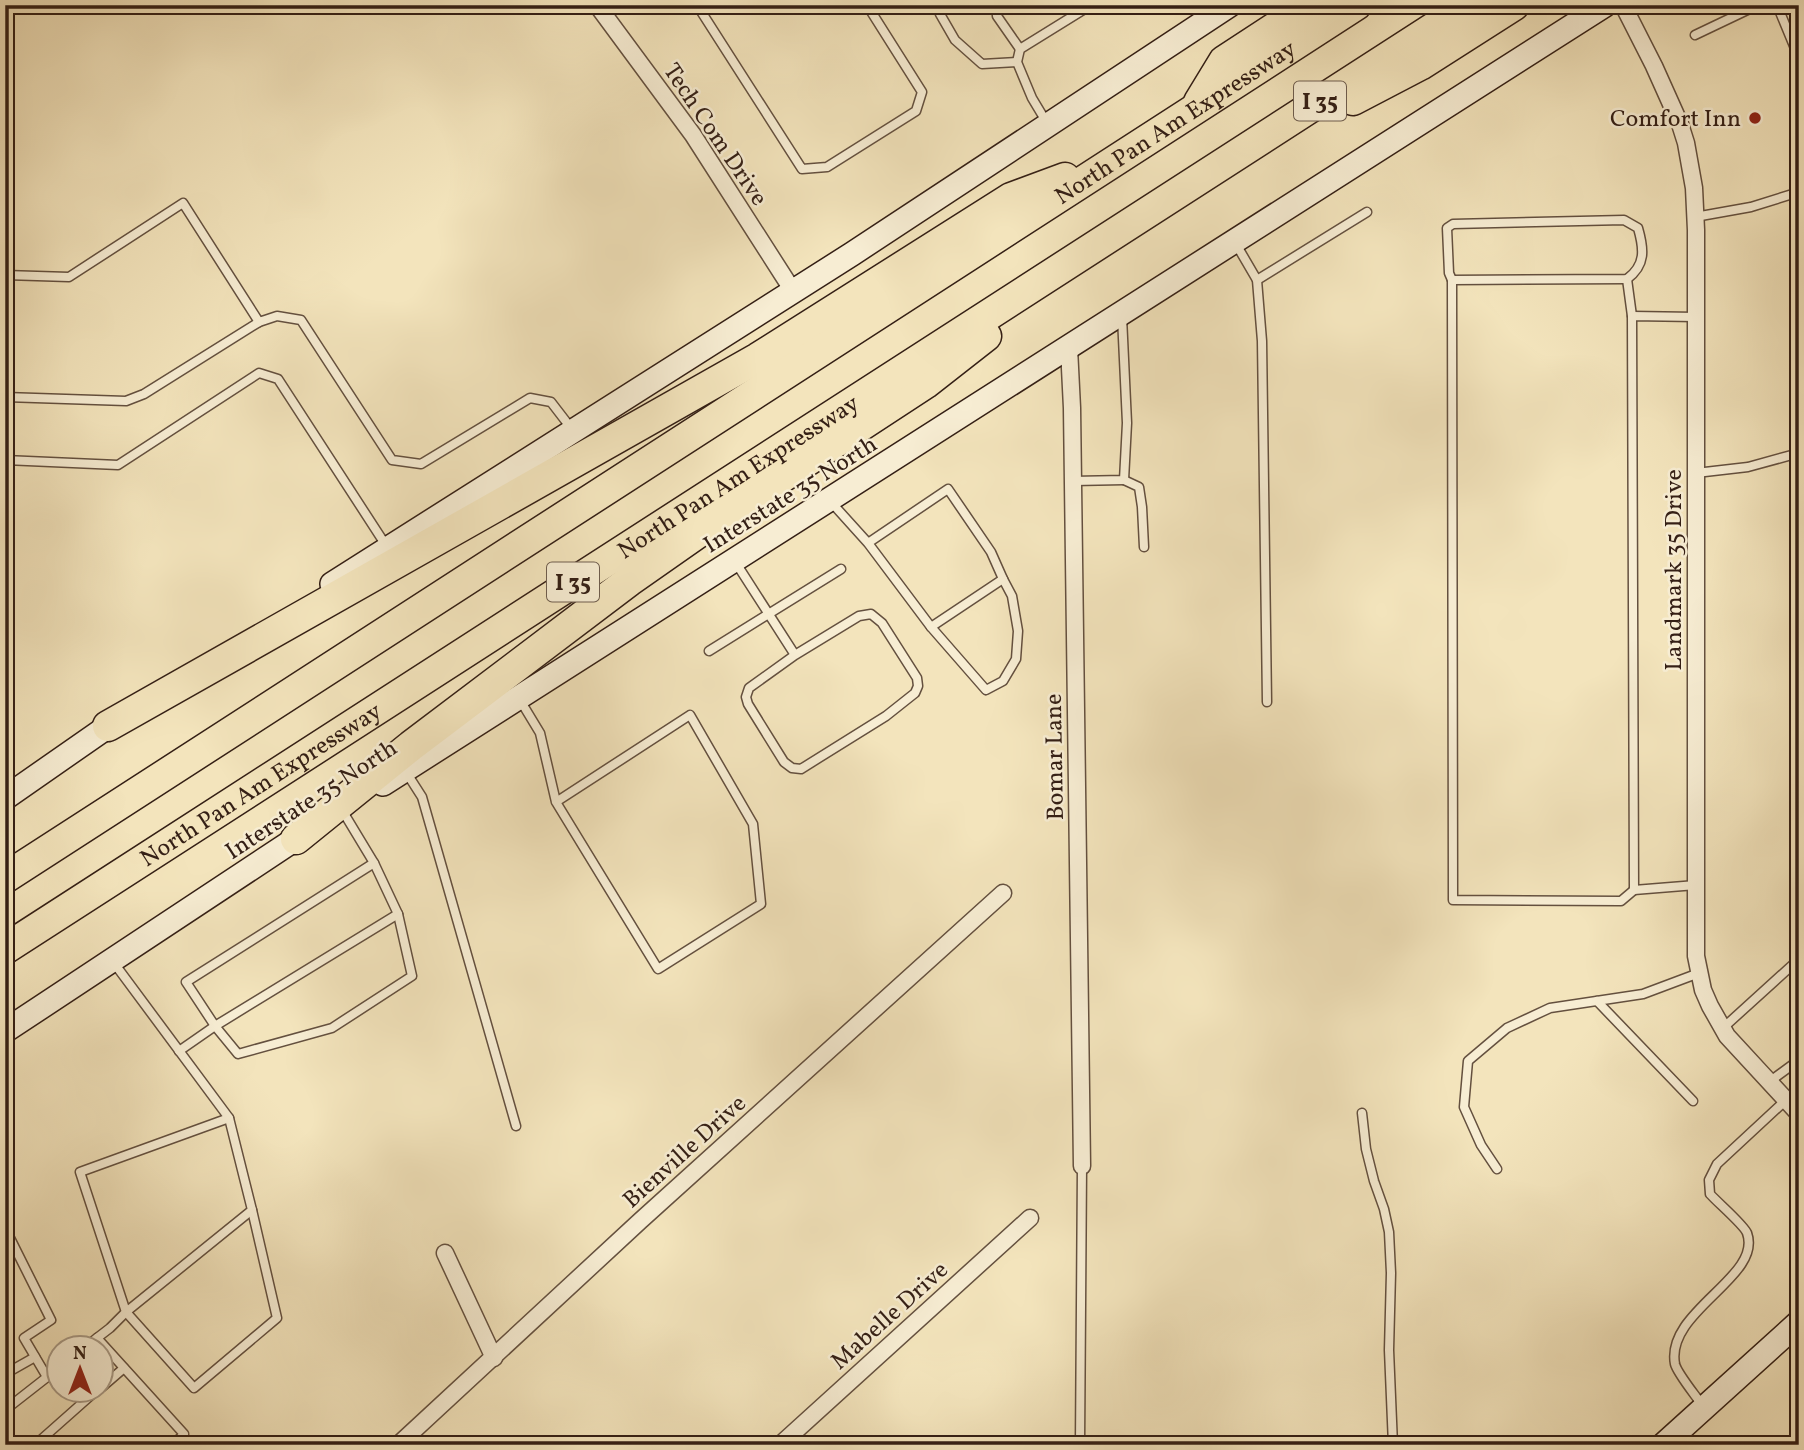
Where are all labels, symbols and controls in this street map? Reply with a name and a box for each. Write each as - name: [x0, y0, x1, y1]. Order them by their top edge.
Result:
- street label: North Pan Am Expressway: [1049, 33, 1303, 214]
- street label: Tech Com Drive: [654, 57, 775, 213]
- road number: I 35: [1294, 82, 1346, 120]
- place label: Comfort Inn: [1610, 103, 1741, 137]
- marker: Comfort Inn: [1747, 110, 1763, 126]
- street label: North Pan Am Expressway: [612, 388, 866, 569]
- street label: Interstate 35 North: [698, 429, 884, 563]
- street label: Landmark 35 Drive: [1658, 469, 1692, 671]
- road number: I 35: [547, 562, 599, 602]
- street label: Bomar Lane: [1038, 693, 1074, 821]
- street label: North Pan Am Expressway: [134, 695, 389, 876]
- street label: Interstate 35 North: [219, 732, 405, 869]
- street label: Bienville Drive: [616, 1088, 755, 1217]
- street label: Mabelle Drive: [824, 1254, 957, 1379]
- north arrow: [46, 1334, 116, 1404]
- text: N: [73, 1341, 87, 1367]

